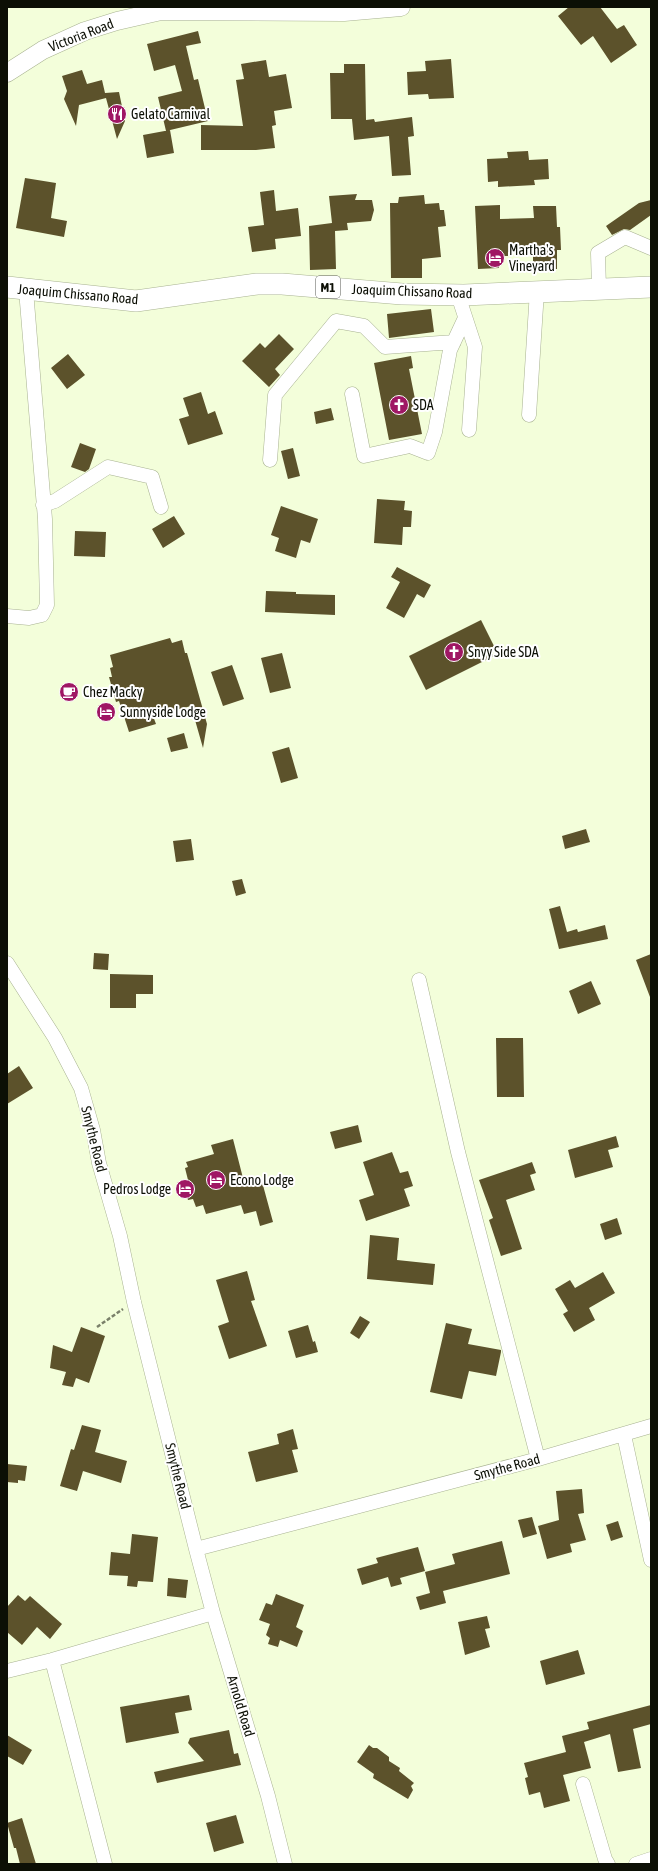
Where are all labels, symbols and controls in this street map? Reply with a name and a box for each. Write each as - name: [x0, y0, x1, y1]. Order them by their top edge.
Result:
- street label: Victoria Road: [46, 15, 116, 55]
- restaurant icon: Gelato Carnival: [106, 103, 128, 125]
- place label: Gelato Carnival: [131, 106, 210, 122]
- place label: Martha's Vineyard: [509, 242, 555, 274]
- hotel icon: Martha's Vineyard: [484, 247, 506, 269]
- road number: M1: [316, 276, 340, 298]
- street label: Joaquim Chissano Road: [17, 281, 139, 307]
- street label: Joaquim Chissano Road: [351, 281, 473, 301]
- church icon: SDA: [388, 394, 410, 416]
- place label: SDA: [413, 397, 434, 413]
- church icon: Snyy Side SDA: [443, 641, 465, 663]
- place label: Snyy Side SDA: [468, 644, 539, 660]
- cafe icon: Chez Macky: [58, 681, 80, 703]
- place label: Chez Macky: [83, 684, 143, 700]
- hotel icon: Sunnyside Lodge: [95, 701, 117, 723]
- place label: Sunnyside Lodge: [120, 704, 206, 720]
- street label: Smythe Road: [78, 1104, 110, 1174]
- hotel icon: Econo Lodge: [205, 1169, 227, 1191]
- place label: Econo Lodge: [230, 1172, 294, 1188]
- hotel icon: Pedros Lodge: [174, 1178, 196, 1200]
- place label: Pedros Lodge: [103, 1181, 171, 1197]
- street label: Smythe Road: [162, 1441, 194, 1511]
- street label: Smythe Road: [472, 1451, 542, 1483]
- street label: Arnold Road: [224, 1673, 258, 1739]

